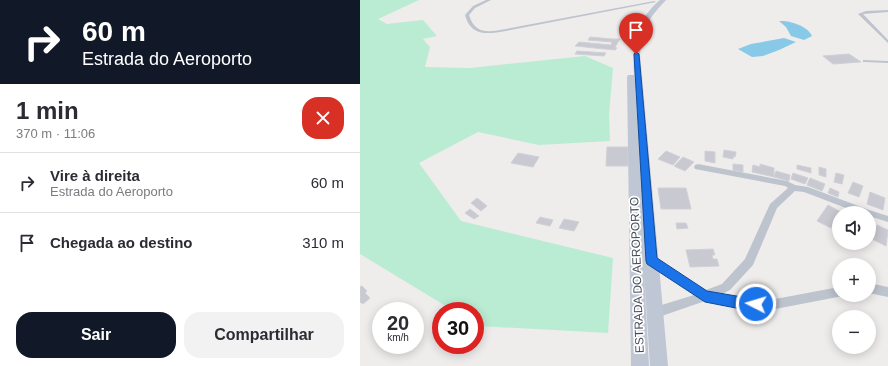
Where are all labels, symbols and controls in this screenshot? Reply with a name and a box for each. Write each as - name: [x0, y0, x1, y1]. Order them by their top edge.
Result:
- pin: [619, 13, 653, 54]
- icon: right: [16, 16, 68, 68]
- text: 60 m: [82, 16, 146, 47]
- icon: arrive: [625, 19, 647, 41]
- text: Estrada do Aeroporto: [82, 49, 252, 69]
- text: 1 min: [16, 97, 79, 124]
- button: close: [302, 97, 344, 139]
- text: 370 m · 11:06: [16, 126, 95, 141]
- text: Vire à direita: [50, 167, 140, 184]
- icon: right: [16, 172, 38, 194]
- text: 60 m: [311, 174, 344, 191]
- text: Estrada do Aeroporto: [50, 184, 173, 199]
- street label: ESTRADA DO AEROPORTO: [627, 197, 647, 353]
- map controls: [832, 206, 876, 354]
- button: sound: [832, 206, 876, 250]
- icon: arrive: [16, 232, 38, 254]
- text: Chegada ao destino: [50, 234, 193, 251]
- text: 310 m: [302, 234, 344, 251]
- button: +: [832, 258, 876, 302]
- position arrow: [735, 283, 777, 325]
- speed limit sign: 30: [432, 302, 484, 354]
- button: −: [832, 310, 876, 354]
- button: Sair: [16, 312, 176, 358]
- button: Compartilhar: [184, 312, 344, 358]
- text: 20: [387, 312, 409, 334]
- text: km/h: [387, 332, 409, 343]

